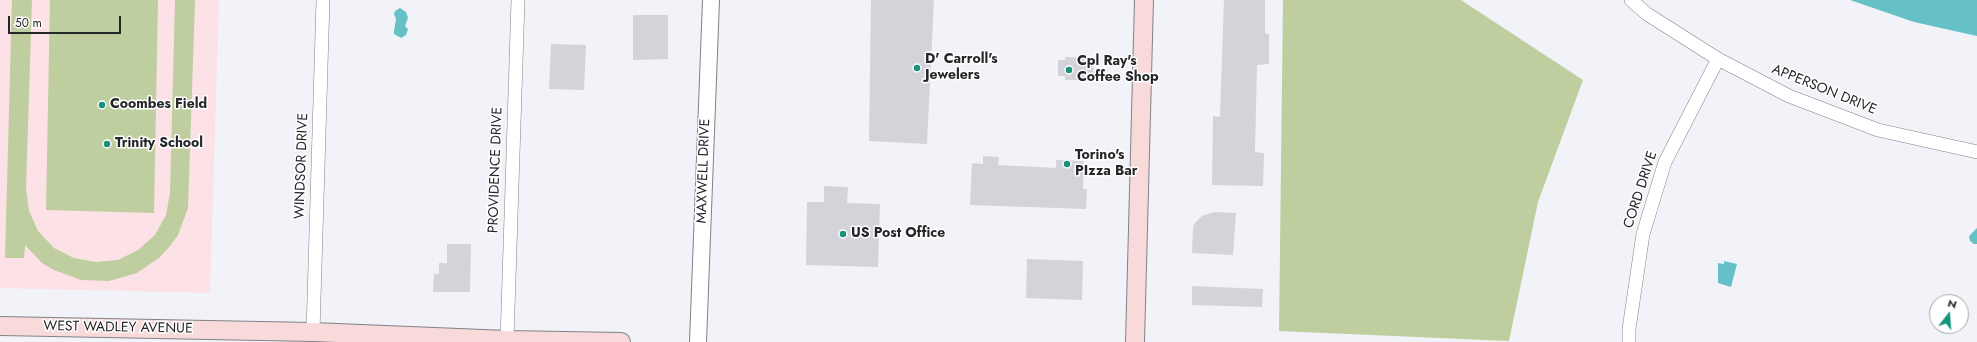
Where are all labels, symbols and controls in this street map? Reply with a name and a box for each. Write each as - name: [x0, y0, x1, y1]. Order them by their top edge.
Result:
- scale bar: [10, 8, 123, 34]
- text: 50 m: [15, 14, 42, 32]
- place label: D' Carroll's Jewelers: [925, 52, 998, 84]
- place label: Cpl Ray's Coffee Shop: [1077, 54, 1159, 86]
- street label: APPERSON DRIVE: [1769, 61, 1879, 119]
- marker: D' Carroll's Jewelers: [912, 63, 922, 73]
- marker: Cpl Ray's Coffee Shop: [1064, 65, 1074, 75]
- place label: Coombes Field: [110, 97, 207, 113]
- marker: Coombes Field: [97, 100, 107, 110]
- street label: PROVIDENCE DRIVE: [485, 107, 507, 233]
- street label: WINDSOR DRIVE: [292, 113, 312, 219]
- street label: MAXWELL DRIVE: [694, 118, 714, 224]
- place label: Trinity School: [115, 136, 203, 152]
- marker: Trinity School: [102, 139, 112, 149]
- place label: Torino's PIzza Bar: [1075, 148, 1138, 180]
- street label: CORD DRIVE: [1621, 149, 1661, 231]
- marker: Torino's PIzza Bar: [1062, 159, 1072, 169]
- place label: US Post Office: [851, 226, 945, 242]
- marker: US Post Office: [838, 229, 848, 239]
- north arrow: [1929, 294, 1969, 334]
- text: N: [1946, 295, 1959, 312]
- street label: WEST WADLEY AVENUE: [43, 318, 193, 338]

